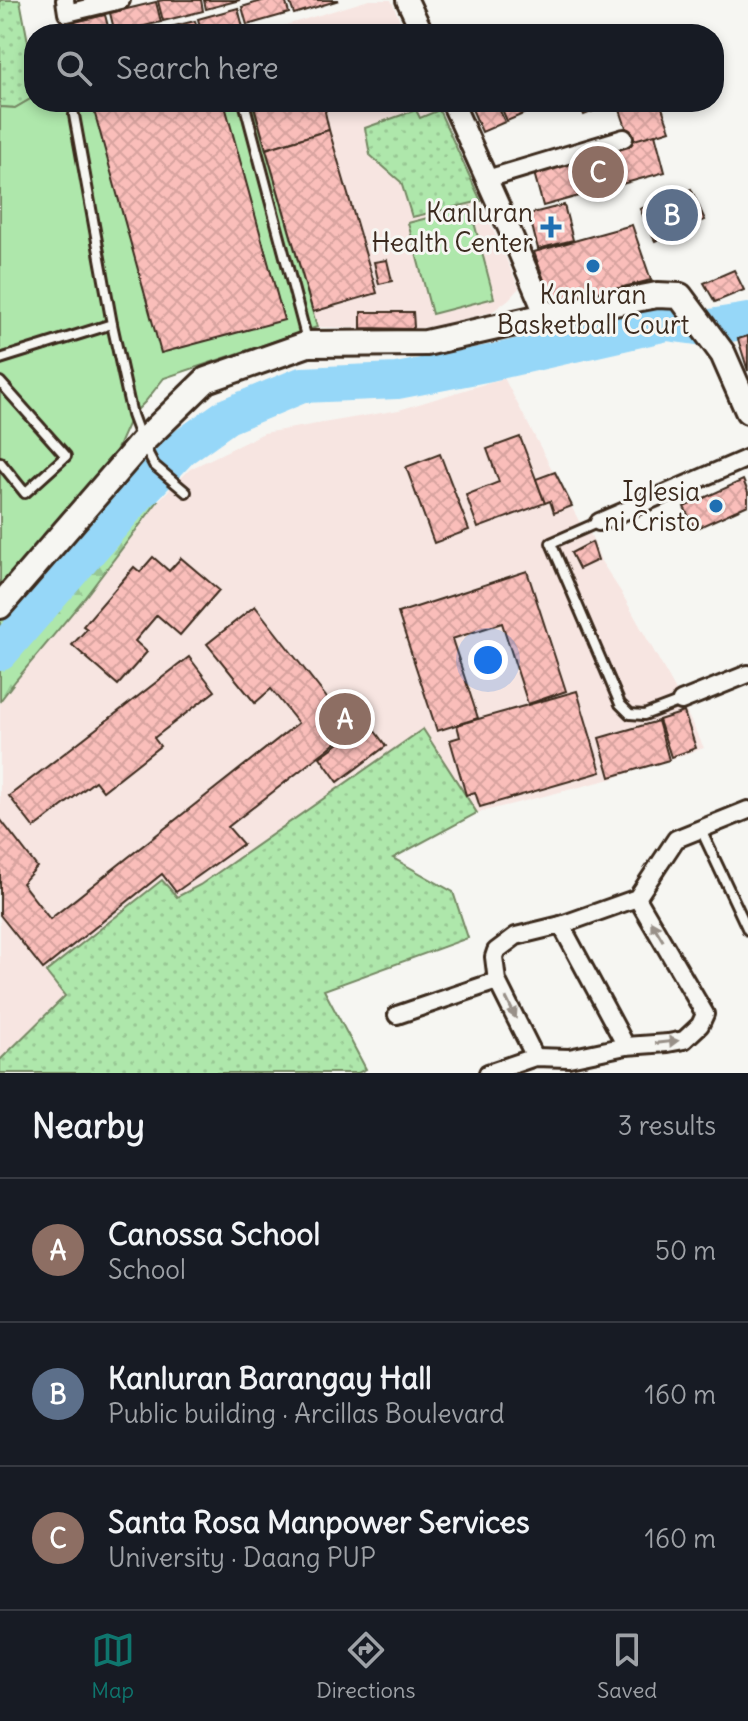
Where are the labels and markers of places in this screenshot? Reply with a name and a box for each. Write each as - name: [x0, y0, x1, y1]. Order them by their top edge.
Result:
- pin: C: [572, 142, 624, 202]
- pin: B: [646, 185, 698, 245]
- place label: Kanluran Health Center: [372, 196, 533, 259]
- marker: Kanluran Health Center: [540, 216, 562, 238]
- marker: Kanluran Basketball Court: [584, 257, 602, 275]
- place label: Kanluran Basketball Court: [497, 278, 690, 341]
- place label: Iglesia ni Cristo: [604, 475, 700, 538]
- marker: Iglesia ni Cristo: [707, 497, 725, 515]
- pin: A: [319, 689, 371, 749]

